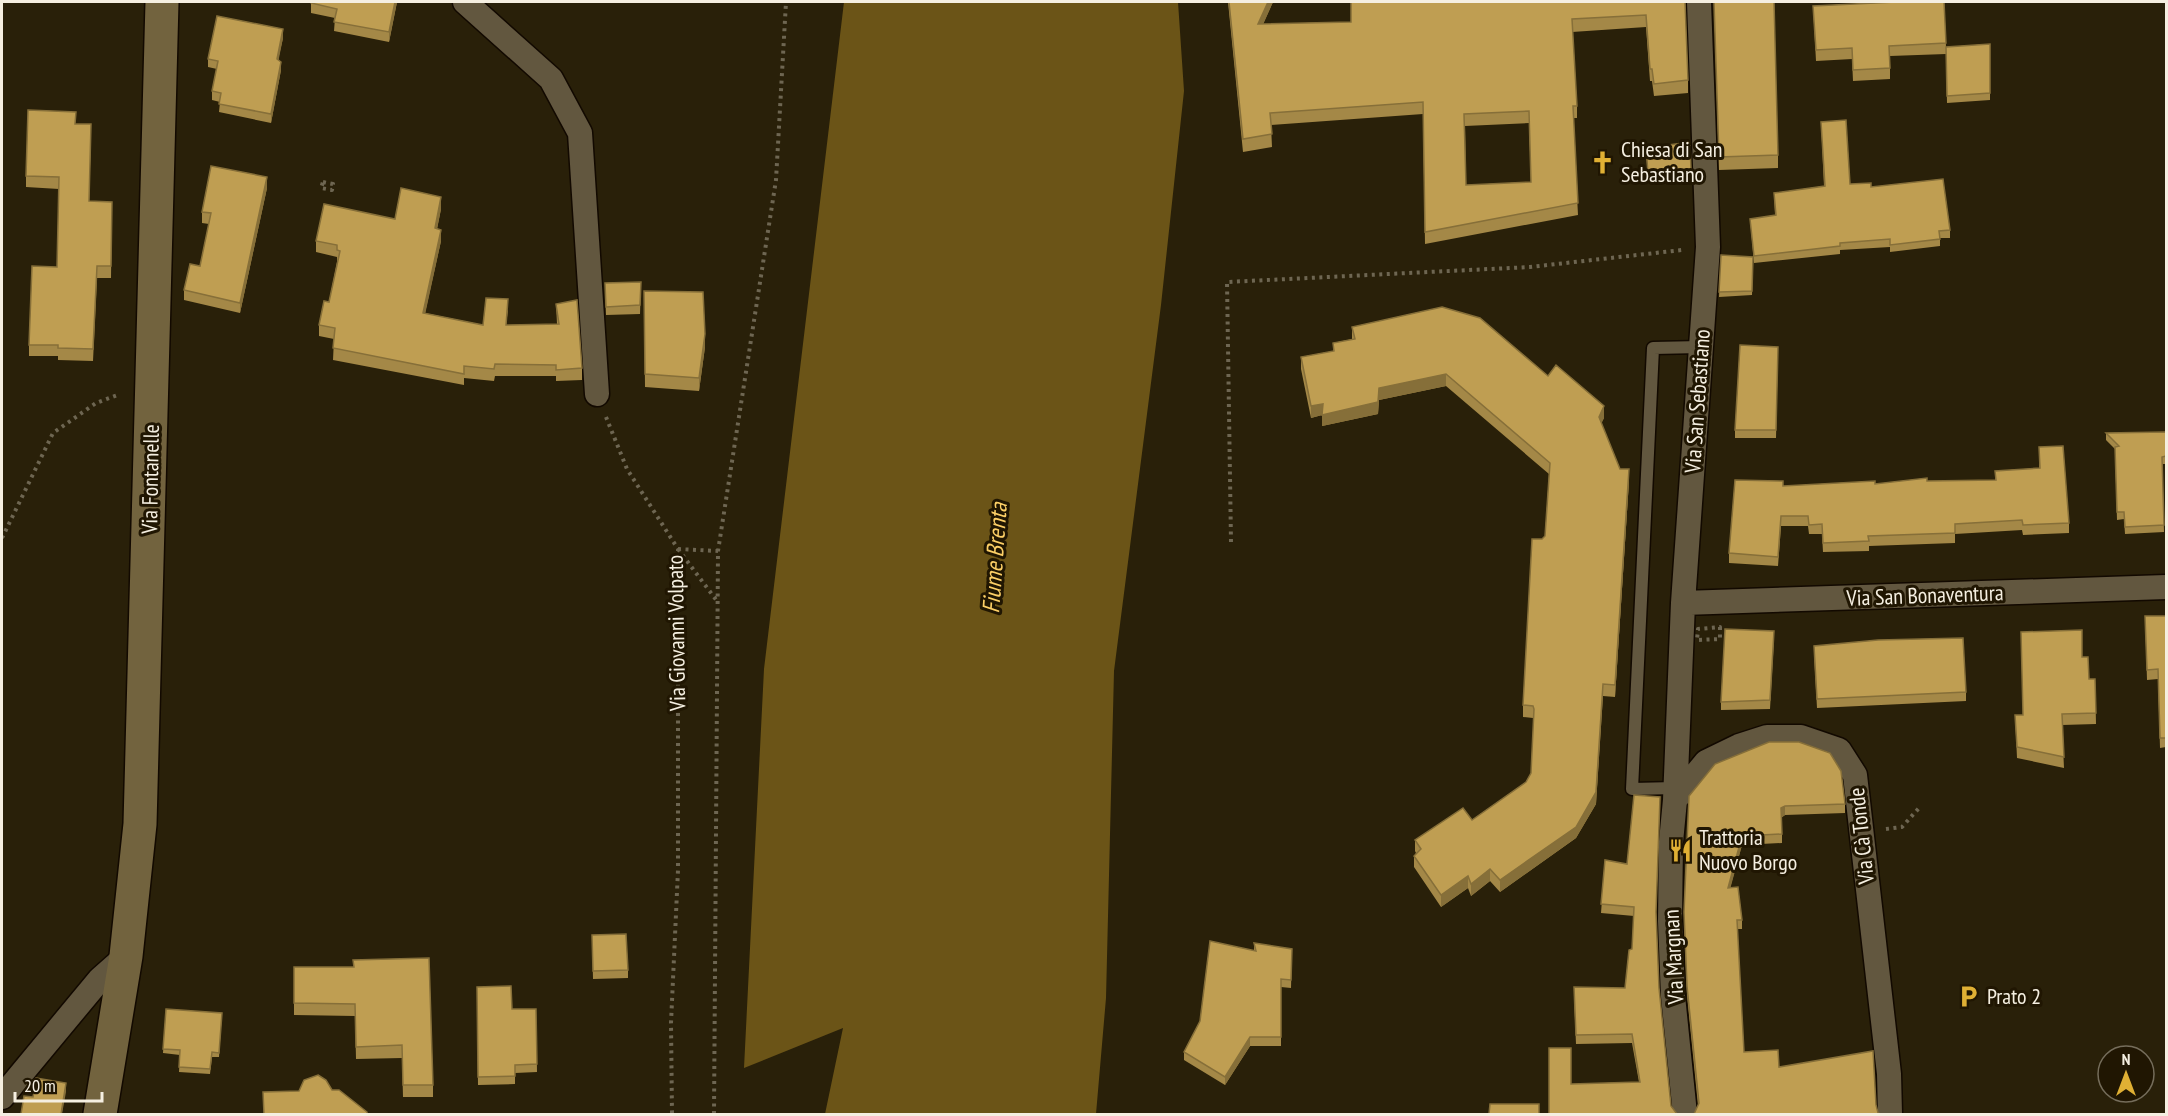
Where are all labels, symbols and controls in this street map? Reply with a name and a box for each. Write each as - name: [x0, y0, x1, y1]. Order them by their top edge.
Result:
- place label: Chiesa di San Sebastiano: [1621, 135, 1722, 188]
- church icon: Chiesa di San Sebastiano: [1590, 149, 1616, 175]
- street label: Via San Sebastiano: [1678, 328, 1716, 475]
- street label: Via Fontanelle: [135, 424, 165, 535]
- water label: Fiume Brenta: [975, 500, 1014, 614]
- street label: Via Giovanni Volpato: [661, 555, 691, 712]
- street label: Via San Bonaventura: [1845, 578, 2004, 612]
- street label: Via Cà Tonde: [1842, 786, 1880, 887]
- place label: Trattoria Nuovo Borgo: [1699, 823, 1797, 876]
- restaurant icon: Trattoria Nuovo Borgo: [1668, 837, 1694, 863]
- street label: Via Margnan: [1657, 909, 1690, 1006]
- place label: Prato 2: [1987, 982, 2041, 1010]
- parking icon: Prato 2: [1956, 983, 1982, 1009]
- north arrow: [2096, 1044, 2156, 1104]
- text: N: [2122, 1049, 2130, 1069]
- scale bar: [15, 1065, 102, 1103]
- text: 20 m: [24, 1074, 56, 1097]

